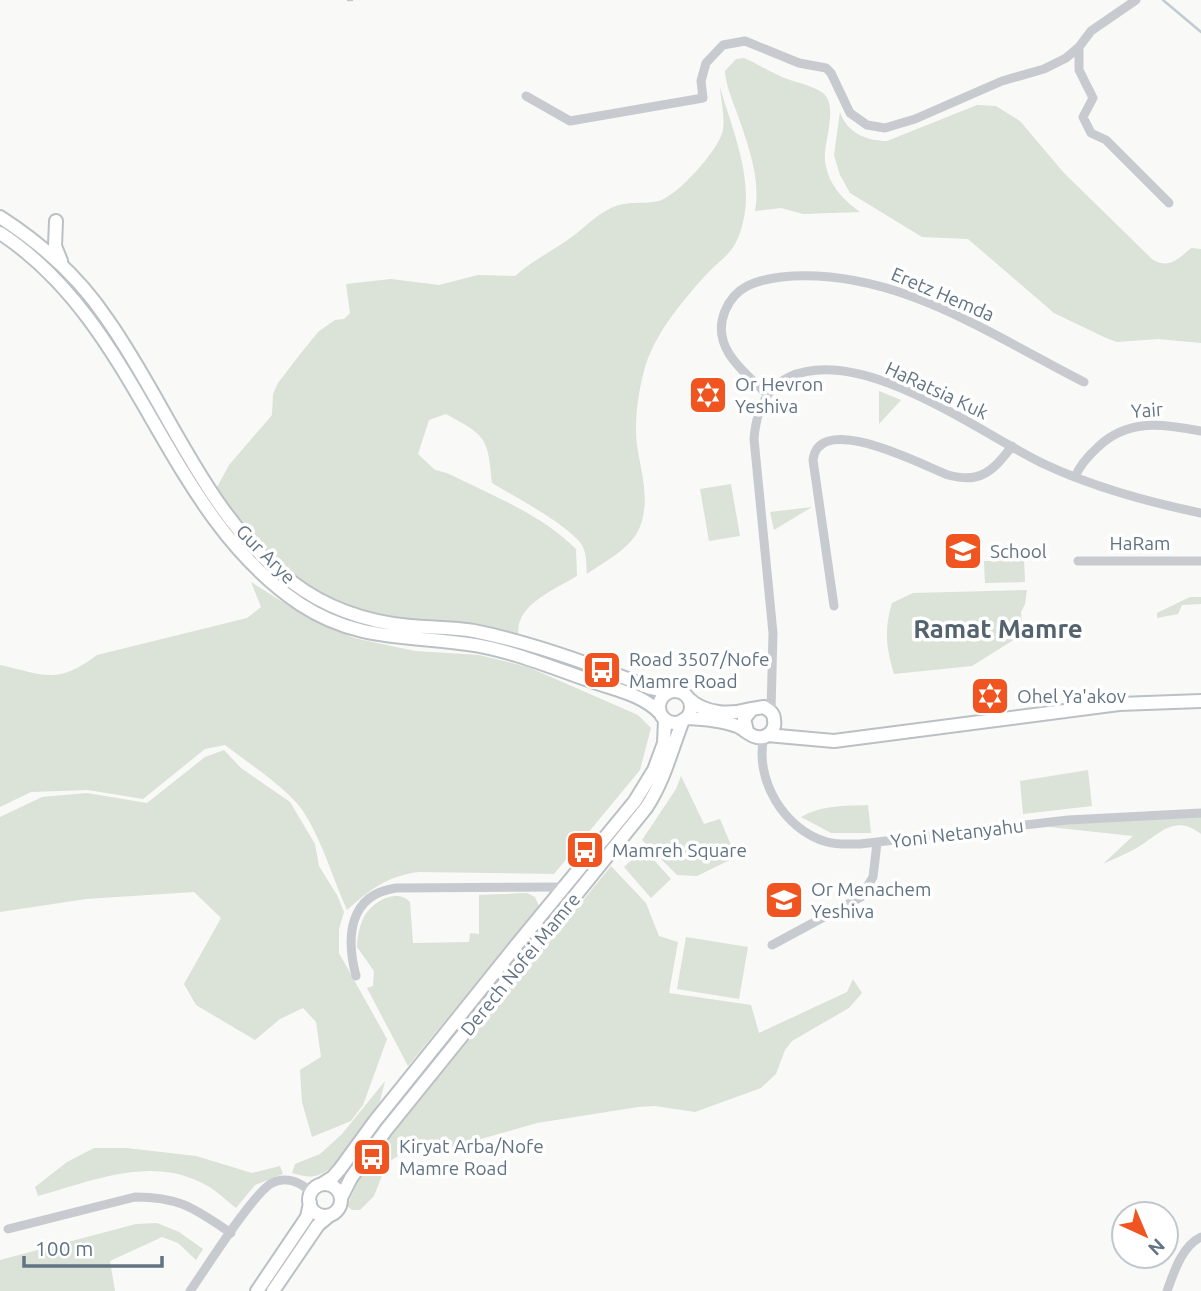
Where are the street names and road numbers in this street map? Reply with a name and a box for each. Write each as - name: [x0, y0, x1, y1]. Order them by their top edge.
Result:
- street label: Eretz Hemda: [888, 262, 998, 326]
- street label: HaRatsia Kuk: [882, 357, 992, 424]
- street label: Yair: [1130, 398, 1164, 422]
- street label: Gur Arye: [232, 520, 300, 588]
- street label: HaRam: [1110, 532, 1170, 554]
- street label: Yoni Netanyahu: [889, 814, 1025, 852]
- street label: Derech Nofei Mamre: [456, 888, 584, 1040]

